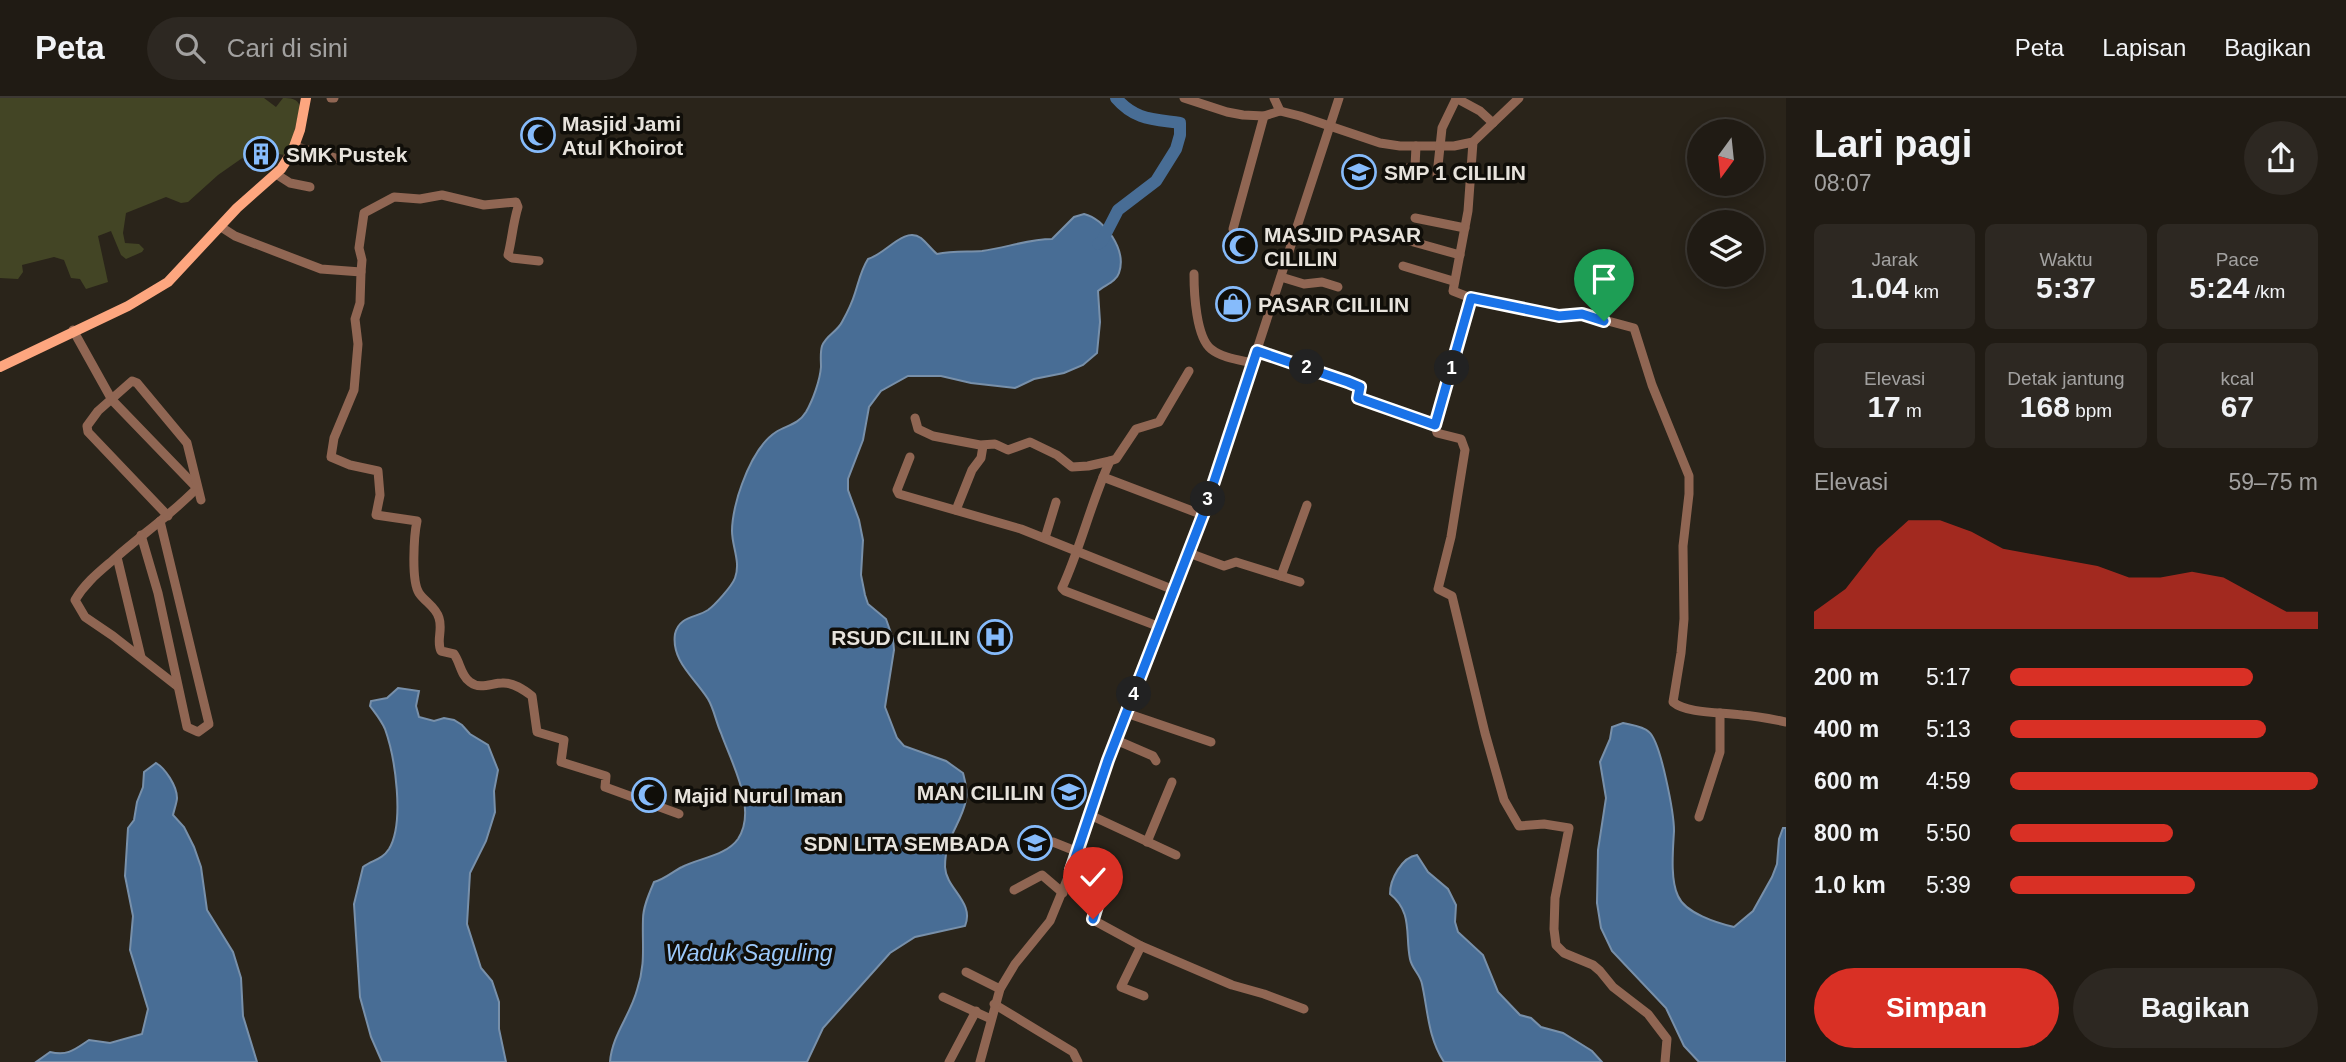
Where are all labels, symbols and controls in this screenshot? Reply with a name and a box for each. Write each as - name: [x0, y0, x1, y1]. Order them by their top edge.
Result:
- search box: [147, 17, 637, 80]
- text: Peta: [35, 29, 105, 66]
- icon: search: [171, 29, 209, 67]
- text: Cari di sini: [227, 33, 348, 63]
- text: Peta: [2015, 34, 2064, 61]
- text: Lapisan: [2102, 34, 2186, 61]
- text: Bagikan: [2224, 34, 2311, 61]
- place label: Masjid Jami Atul Khoirot: [562, 112, 683, 159]
- mosque icon: Masjid Jami Atul Khoirot: [519, 116, 557, 154]
- north arrow: [1687, 119, 1764, 196]
- map controls: [1687, 119, 1764, 287]
- button: share: [2244, 121, 2318, 195]
- text: Lari pagi: [1814, 123, 1972, 165]
- building icon: SMK Pustek: [242, 135, 280, 173]
- place label: SMK Pustek: [286, 143, 408, 166]
- school or university icon: SMP 1 CILILIN: [1340, 153, 1378, 191]
- place label: SMP 1 CILILIN: [1384, 161, 1526, 184]
- text: 08:07: [1814, 170, 1872, 196]
- button: layers: [1687, 210, 1764, 287]
- place label: MASJID PASAR CILILIN: [1264, 223, 1421, 270]
- mosque icon: MASJID PASAR CILILIN: [1221, 227, 1259, 265]
- pin: [1574, 249, 1634, 321]
- text: Jarak: [1871, 249, 1918, 270]
- text: Waktu: [2039, 249, 2093, 270]
- text: Pace: [2216, 249, 2259, 270]
- icon: arrive: [1585, 260, 1623, 298]
- text: 1.04: [1850, 271, 1909, 304]
- text: 5:37: [2036, 271, 2096, 304]
- text: 5:24: [2189, 271, 2249, 304]
- text: km: [1909, 281, 1939, 302]
- text: /km: [2249, 281, 2285, 302]
- shop icon: PASAR CILILIN: [1214, 285, 1252, 323]
- place label: PASAR CILILIN: [1258, 293, 1409, 316]
- pin: 2: [1290, 350, 1324, 384]
- pin: 1: [1434, 350, 1470, 386]
- text: 2: [1301, 356, 1312, 377]
- text: 1: [1446, 357, 1457, 378]
- text: Elevasi: [1864, 368, 1925, 389]
- text: Detak jantung: [2007, 368, 2125, 389]
- text: kcal: [2220, 368, 2254, 389]
- text: 17: [1867, 390, 1901, 423]
- text: 168: [2020, 390, 2070, 423]
- text: 67: [2221, 390, 2254, 423]
- text: m: [1901, 400, 1922, 421]
- text: bpm: [2070, 400, 2112, 421]
- text: Elevasi: [1814, 469, 1888, 495]
- text: 59–75 m: [2228, 469, 2318, 495]
- pin: 3: [1190, 482, 1226, 516]
- text: 3: [1202, 488, 1213, 509]
- hospital icon: RSUD CILILIN: [976, 618, 1014, 656]
- place label: RSUD CILILIN: [831, 626, 970, 649]
- text: 200 m: [1814, 664, 1879, 690]
- text: 5:17: [1926, 664, 1971, 690]
- pin: 4: [1116, 676, 1152, 712]
- text: 4: [1128, 683, 1139, 704]
- text: 400 m: [1814, 716, 1879, 742]
- text: 5:13: [1926, 716, 1971, 742]
- text: 600 m: [1814, 768, 1879, 794]
- text: 4:59: [1926, 768, 1971, 794]
- school or university icon: MAN CILILIN: [1050, 773, 1088, 811]
- mosque icon: Majid Nurul Iman: [630, 776, 668, 814]
- place label: MAN CILILIN: [917, 781, 1044, 804]
- place label: Majid Nurul Iman: [674, 784, 843, 807]
- text: 800 m: [1814, 820, 1879, 846]
- text: 5:50: [1926, 820, 1971, 846]
- school or university icon: SDN LITA SEMBADA: [1016, 824, 1054, 862]
- place label: SDN LITA SEMBADA: [804, 832, 1010, 855]
- pin: [1063, 847, 1123, 919]
- icon: check: [1074, 858, 1112, 896]
- text: 1.0 km: [1814, 872, 1886, 898]
- text: 5:39: [1926, 872, 1971, 898]
- water label: Waduk Saguling: [665, 940, 833, 966]
- button: Simpan: [1814, 968, 2059, 1048]
- button: Bagikan: [2073, 968, 2318, 1048]

